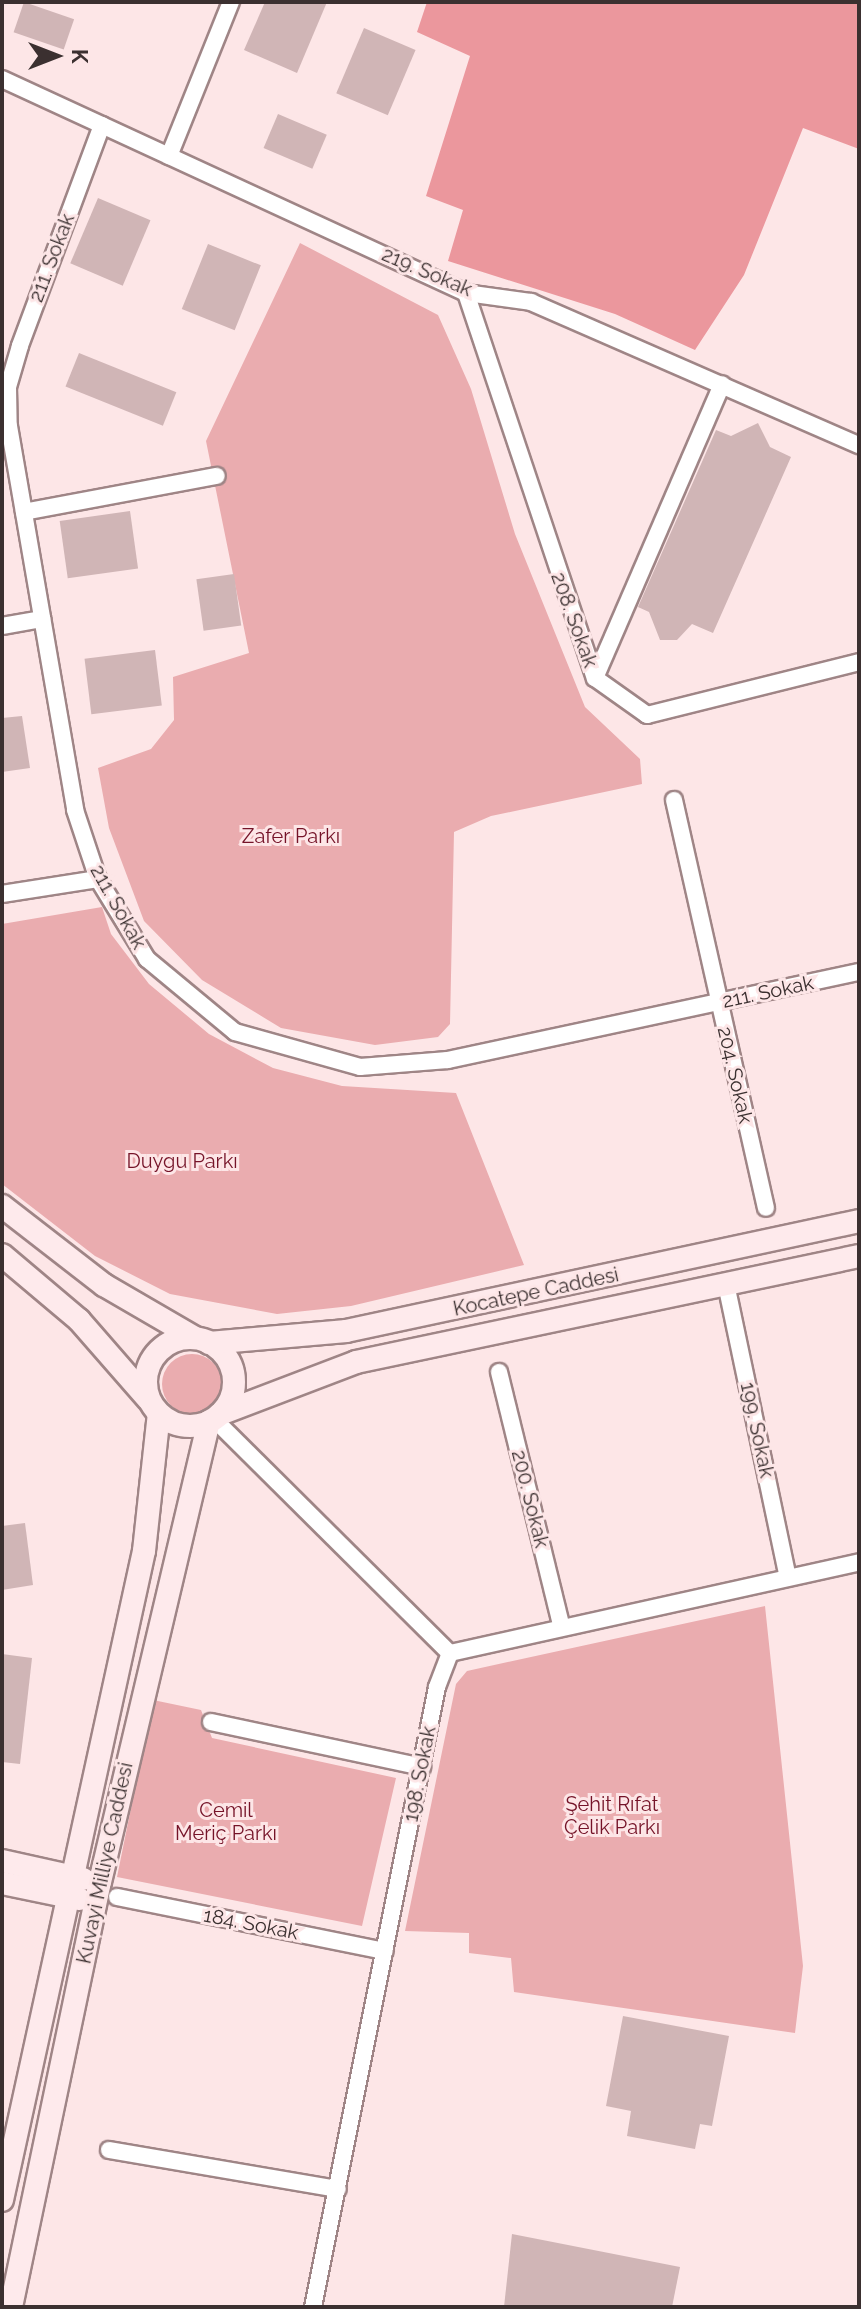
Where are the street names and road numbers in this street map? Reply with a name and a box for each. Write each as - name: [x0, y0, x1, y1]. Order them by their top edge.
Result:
- street label: 211. Sokak: [24, 211, 80, 305]
- street label: 219. Sokak: [378, 242, 476, 302]
- street label: 208. Sokak: [546, 569, 602, 671]
- street label: 211. Sokak: [85, 861, 151, 953]
- street label: 211. Sokak: [720, 971, 816, 1013]
- street label: 204. Sokak: [712, 1024, 758, 1126]
- street label: Kocatepe Caddesi: [451, 1263, 621, 1321]
- street label: 199. Sokak: [735, 1380, 779, 1480]
- street label: 200. Sokak: [506, 1448, 554, 1550]
- street label: 198. Sokak: [399, 1724, 441, 1824]
- street label: Kuvayi Milliye Caddesi: [72, 1760, 138, 1966]
- street label: 184. Sokak: [201, 1903, 301, 1945]

